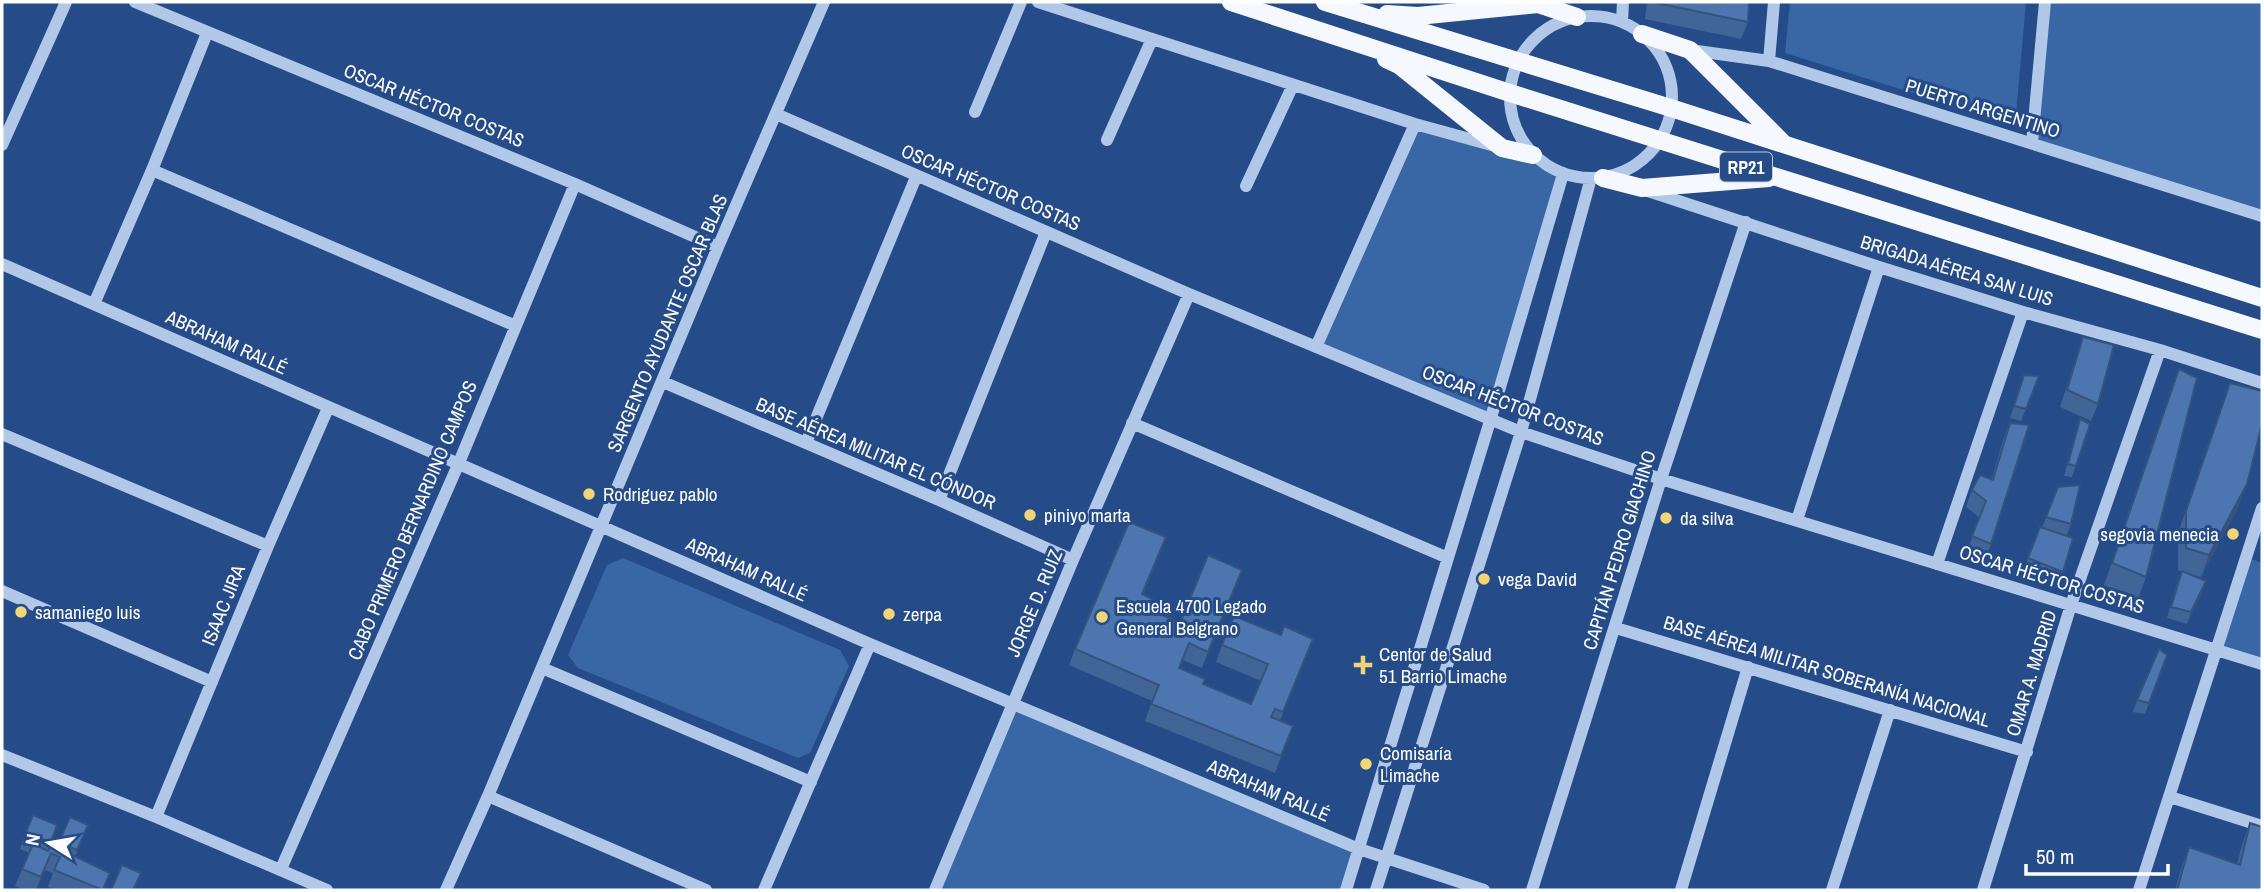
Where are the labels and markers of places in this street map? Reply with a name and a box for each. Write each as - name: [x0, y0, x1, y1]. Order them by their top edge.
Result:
- place label: Rodriguez pablo: [603, 481, 717, 507]
- marker: Rodriguez pablo: [581, 486, 597, 502]
- place label: piniyo marta: [1044, 502, 1131, 528]
- place label: da silva: [1680, 505, 1734, 531]
- marker: piniyo marta: [1022, 507, 1038, 523]
- marker: da silva: [1658, 510, 1674, 526]
- place label: segovia menecia: [2100, 521, 2219, 547]
- marker: segovia menecia: [2225, 526, 2241, 542]
- place label: vega David: [1498, 566, 1577, 592]
- marker: vega David: [1476, 571, 1492, 587]
- place label: Escuela 4700 Legado General Belgrano: [1116, 593, 1267, 641]
- place label: samaniego luis: [35, 599, 141, 625]
- place label: zerpa: [903, 601, 942, 627]
- marker: samaniego luis: [13, 604, 29, 620]
- marker: zerpa: [881, 606, 897, 622]
- marker: Escuela 4700 Legado General Belgrano: [1094, 609, 1110, 625]
- place label: Centor de Salud 51 Barrio Limache: [1379, 641, 1507, 689]
- marker: Centor de Salud 51 Barrio Limache: [1353, 655, 1373, 675]
- place label: Comisaría Limache: [1380, 740, 1452, 788]
- marker: Comisaría Limache: [1358, 756, 1374, 772]

